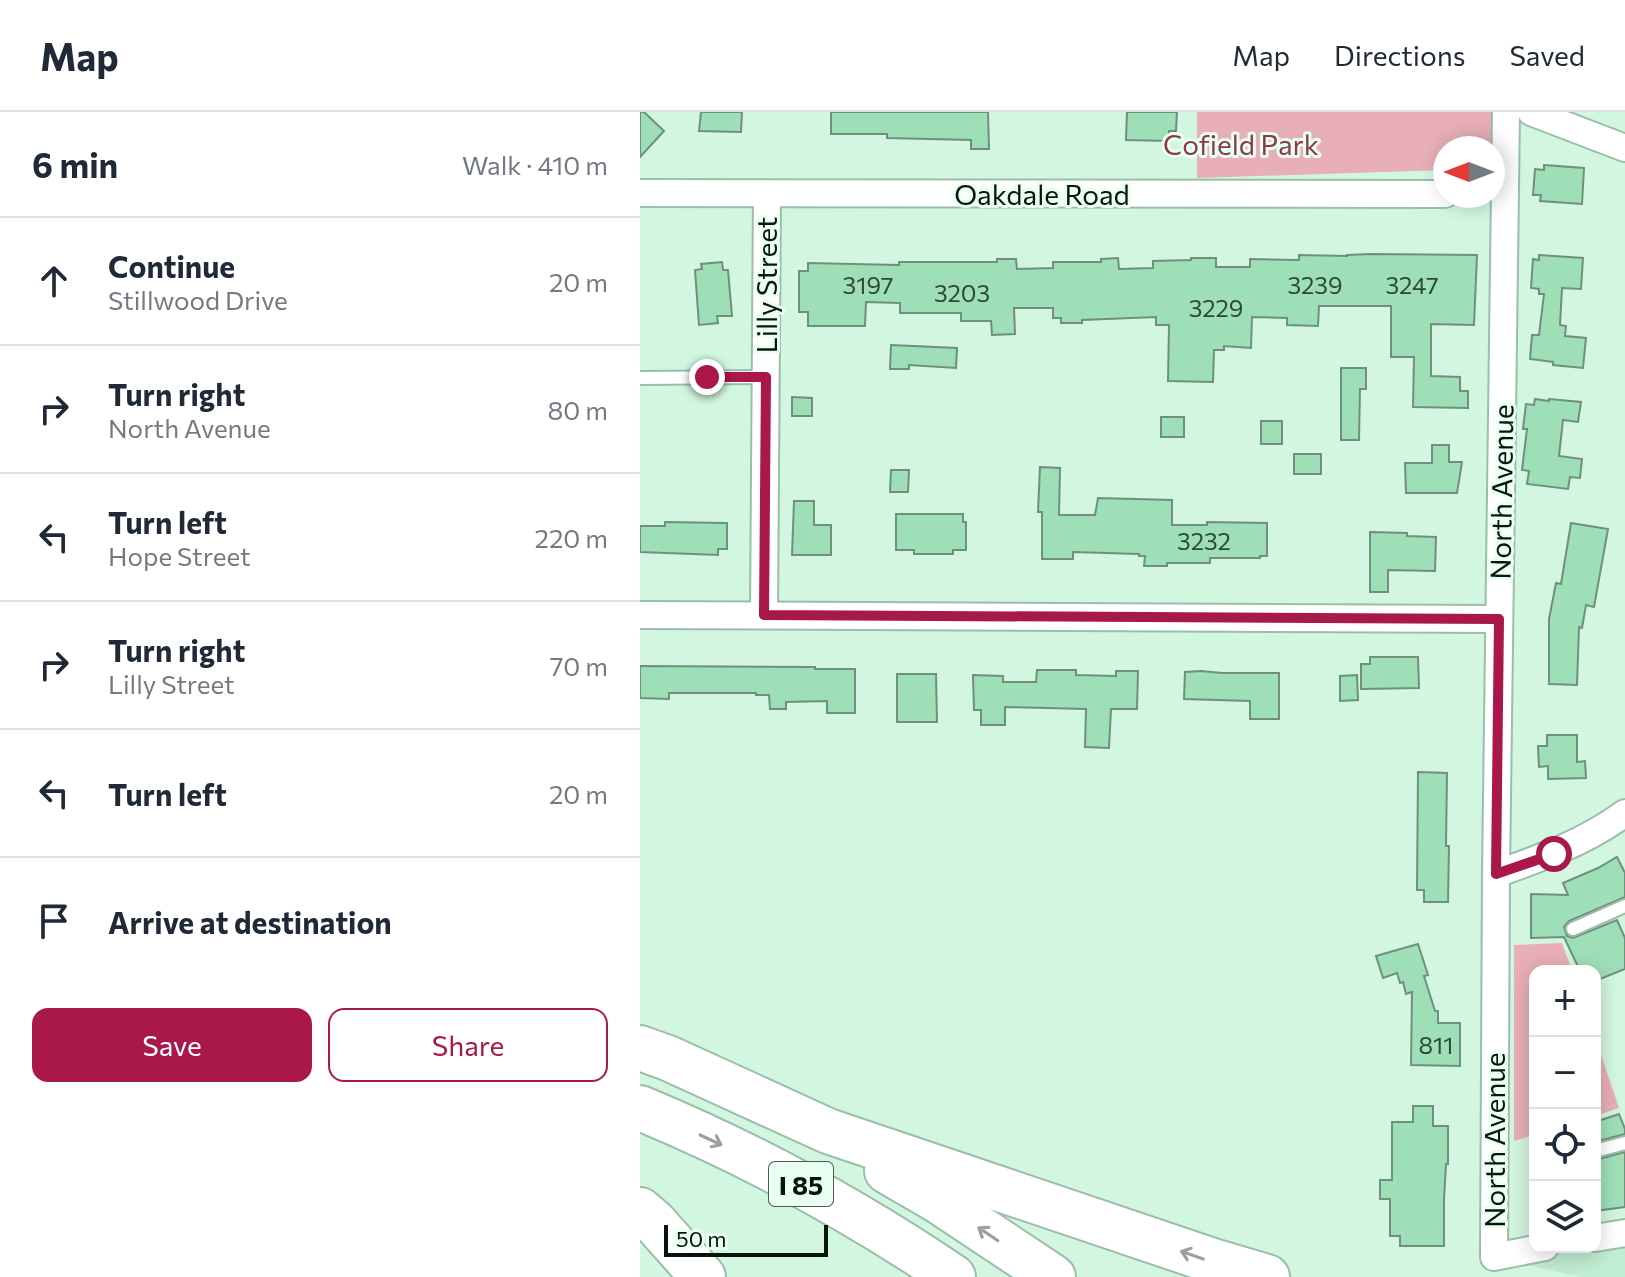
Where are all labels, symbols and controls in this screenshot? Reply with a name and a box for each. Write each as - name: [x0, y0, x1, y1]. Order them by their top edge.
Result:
- text: Map: [40, 32, 119, 79]
- text: Map: [1232, 38, 1290, 72]
- text: Directions: [1334, 38, 1465, 72]
- text: Saved: [1509, 38, 1585, 72]
- park label: Cofield Park: [1163, 127, 1319, 161]
- north arrow: [1433, 136, 1505, 208]
- text: 6 min: [32, 143, 118, 185]
- text: Walk · 410 m: [462, 149, 608, 180]
- street label: Oakdale Road: [954, 177, 1130, 211]
- street label: Lilly Street: [749, 217, 783, 353]
- text: Continue: [108, 247, 235, 284]
- icon: ahead: [32, 259, 76, 303]
- text: 20 m: [549, 266, 608, 297]
- house number: 3197: [842, 270, 894, 299]
- house number: 3239: [1287, 270, 1343, 299]
- house number: 3247: [1385, 270, 1439, 299]
- house number: 3203: [934, 278, 990, 307]
- text: Stillwood Drive: [108, 284, 288, 315]
- house number: 3229: [1189, 293, 1243, 322]
- route end: [689, 359, 725, 395]
- text: Turn right: [108, 375, 245, 412]
- icon: right: [32, 387, 76, 431]
- text: 80 m: [548, 394, 608, 425]
- street label: North Avenue: [1482, 404, 1520, 580]
- text: North Avenue: [108, 412, 271, 443]
- text: Turn left: [108, 503, 227, 540]
- icon: left: [32, 515, 76, 559]
- text: 220 m: [535, 522, 608, 553]
- house number: 3232: [1177, 526, 1231, 555]
- text: Hope Street: [108, 540, 251, 571]
- text: Turn right: [108, 631, 245, 668]
- icon: right: [32, 643, 76, 687]
- text: 70 m: [550, 650, 608, 681]
- text: Lilly Street: [108, 668, 235, 699]
- icon: left: [32, 771, 76, 815]
- text: Turn left: [108, 775, 227, 812]
- text: 20 m: [549, 778, 608, 809]
- route start: [1536, 836, 1572, 872]
- icon: arrive: [32, 899, 76, 943]
- text: Arrive at destination: [108, 903, 392, 940]
- map controls: [1529, 965, 1601, 1253]
- button: +: [1529, 965, 1601, 1037]
- button: Save: [32, 1008, 312, 1082]
- button: Share: [328, 1008, 608, 1082]
- house number: 811: [1418, 1030, 1454, 1059]
- button: −: [1529, 1037, 1601, 1109]
- street label: North Avenue: [1477, 1052, 1511, 1228]
- button: locate: [1529, 1109, 1601, 1181]
- one-way arrow: [699, 1133, 723, 1148]
- road number: I 85: [769, 1162, 833, 1206]
- button: layers: [1529, 1181, 1601, 1253]
- scale bar: [664, 1221, 828, 1257]
- text: 50 m: [676, 1225, 726, 1252]
- one-way arrow: [977, 1226, 999, 1242]
- one-way arrow: [1180, 1246, 1205, 1261]

